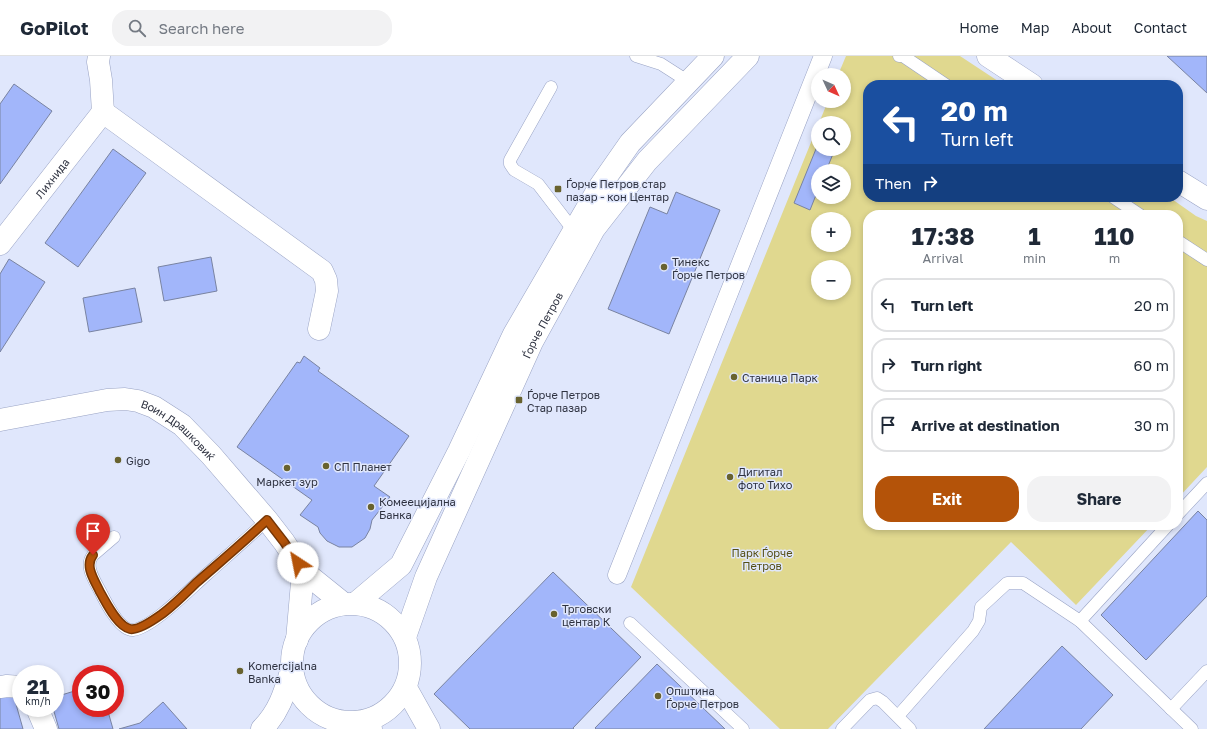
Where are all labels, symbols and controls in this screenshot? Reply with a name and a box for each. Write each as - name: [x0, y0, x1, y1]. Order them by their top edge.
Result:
- search box: [112, 10, 392, 46]
- text: GoPilot: [20, 16, 88, 39]
- icon: search: [126, 17, 148, 39]
- text: Search here: [158, 19, 244, 37]
- text: Home: [959, 19, 999, 36]
- text: Map: [1021, 19, 1049, 36]
- text: About: [1071, 19, 1112, 36]
- text: Contact: [1134, 19, 1187, 36]
- north arrow: [811, 68, 851, 108]
- map controls: [811, 68, 851, 300]
- text: 20 m: [941, 94, 1008, 127]
- icon: left: [875, 96, 927, 148]
- button: search: [811, 116, 851, 156]
- text: Turn left: [941, 128, 1014, 150]
- street label: Лихнида: [32, 155, 71, 200]
- button: layers: [811, 164, 851, 204]
- icon: right: [919, 172, 941, 194]
- text: Then: [875, 174, 911, 192]
- place label: Ѓорче Петров стар пазар - кон Центар: [566, 177, 669, 203]
- marker: Ѓорче Петров стар пазар - кон Центар: [553, 184, 563, 194]
- button: +: [811, 212, 851, 252]
- text: 17:38: [911, 221, 975, 250]
- text: 1: [1028, 221, 1041, 250]
- text: 110: [1094, 221, 1135, 250]
- text: Arrival: [923, 250, 963, 266]
- text: min: [1023, 250, 1046, 266]
- text: m: [1109, 250, 1120, 266]
- place label: Тинекс Ѓорче Петров: [672, 255, 745, 281]
- button: −: [811, 260, 851, 300]
- marker: Тинекс Ѓорче Петров: [659, 262, 669, 272]
- street label: Ѓорче Петров: [519, 290, 565, 360]
- icon: left: [877, 294, 899, 316]
- text: Turn left: [911, 296, 973, 314]
- text: 20 m: [1134, 296, 1169, 314]
- icon: right: [877, 354, 899, 376]
- text: Turn right: [911, 356, 982, 374]
- text: 60 m: [1134, 356, 1169, 374]
- place label: Станица Парк: [742, 371, 818, 384]
- marker: Станица Парк: [729, 372, 739, 382]
- place label: Ѓорче Петров Стар пазар: [527, 388, 600, 414]
- marker: Ѓорче Петров Стар пазар: [514, 395, 524, 405]
- street label: Воин Драшковиќ: [139, 396, 219, 463]
- icon: arrive: [877, 414, 899, 436]
- text: Arrive at destination: [911, 416, 1060, 434]
- text: 30 m: [1134, 416, 1169, 434]
- place label: Gigo: [126, 454, 150, 467]
- marker: Gigo: [113, 455, 123, 465]
- place label: СП Планет: [334, 460, 392, 473]
- marker: СП Планет: [321, 461, 331, 471]
- marker: Маркет зур: [282, 463, 292, 473]
- place label: Дигитал фото Тихо: [738, 465, 793, 491]
- marker: Дигитал фото Тихо: [725, 472, 735, 482]
- place label: Маркет зур: [256, 475, 318, 488]
- button: Exit: [875, 476, 1019, 522]
- button: Share: [1027, 476, 1171, 522]
- place label: Комеецијална Банка: [379, 495, 456, 521]
- marker: Комеецијална Банка: [366, 502, 376, 512]
- pin: [76, 514, 110, 555]
- icon: arrive: [82, 520, 104, 542]
- position arrow: [277, 542, 319, 584]
- park label: Парк Ѓорче Петров: [731, 546, 793, 572]
- place label: Трговски центар К: [562, 602, 611, 628]
- marker: Трговски центар К: [549, 609, 559, 619]
- place label: Komercijalna Banka: [248, 659, 317, 685]
- speed limit sign: 30: [72, 665, 124, 717]
- marker: Komercijalna Banka: [235, 666, 245, 676]
- text: 21: [27, 674, 49, 698]
- place label: Општина Ѓорче Петров: [666, 684, 739, 710]
- marker: Општина Ѓорче Петров: [653, 691, 663, 701]
- text: km/h: [25, 695, 51, 707]

